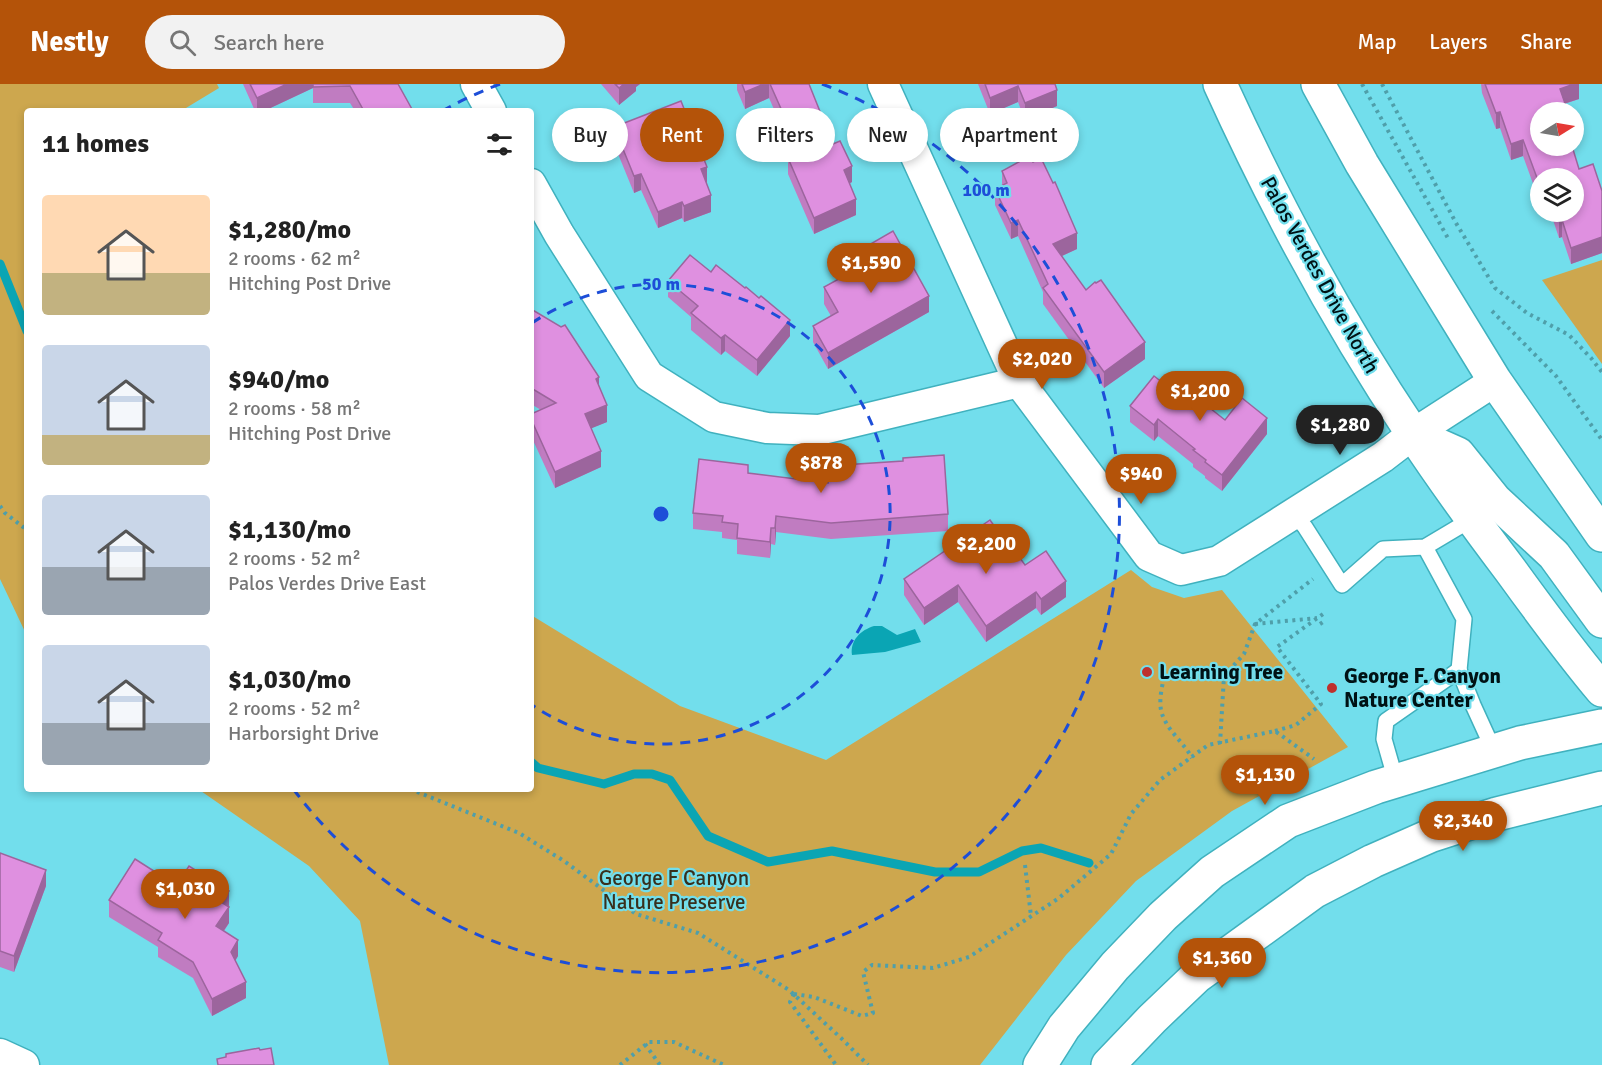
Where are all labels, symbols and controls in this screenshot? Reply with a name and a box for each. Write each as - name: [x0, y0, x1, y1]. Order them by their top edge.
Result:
- search box: [145, 15, 565, 69]
- text: Nestly: [30, 25, 109, 59]
- icon: search: [166, 26, 199, 59]
- text: Search here: [214, 29, 325, 56]
- text: Map: [1358, 29, 1396, 55]
- text: Layers: [1429, 29, 1487, 55]
- text: Share: [1520, 29, 1572, 55]
- north arrow: [1530, 102, 1584, 156]
- map controls: [1530, 102, 1584, 222]
- chip: Buy: [552, 108, 628, 162]
- chip: Rent: [640, 108, 724, 162]
- chip: Filters: [736, 108, 835, 162]
- chip: New: [847, 108, 928, 162]
- chip: Apartment: [940, 108, 1079, 162]
- text: 11 homes: [42, 128, 149, 160]
- icon: filters: [483, 128, 516, 161]
- button: layers: [1530, 168, 1584, 222]
- street label: Palos Verdes Drive North: [1255, 172, 1385, 378]
- text: 100 m: [962, 179, 1010, 201]
- text: $1,280/mo: [228, 214, 351, 246]
- icon: home: [90, 219, 162, 291]
- pin: $1,590: [822, 243, 920, 294]
- text: 2 rooms · 62 m²: [228, 246, 361, 271]
- text: $1,590: [841, 250, 901, 275]
- text: Hitching Post Drive: [228, 271, 391, 296]
- text: 50 m: [642, 273, 680, 295]
- pin: $2,020: [993, 339, 1091, 390]
- text: $2,020: [1012, 346, 1072, 371]
- text: $940/mo: [228, 364, 329, 396]
- icon: home: [90, 369, 162, 441]
- pin: $1,200: [1151, 371, 1249, 422]
- text: $1,200: [1170, 378, 1230, 403]
- text: 2 rooms · 58 m²: [228, 396, 361, 421]
- pin: $1,280: [1291, 405, 1389, 456]
- text: $1,280: [1310, 412, 1370, 437]
- text: Hitching Post Drive: [228, 421, 391, 446]
- pin: $878: [785, 443, 857, 494]
- text: $878: [799, 450, 843, 475]
- pin: $940: [1105, 454, 1177, 505]
- text: $940: [1119, 461, 1163, 486]
- centre of rings: [651, 504, 671, 524]
- text: $1,130/mo: [228, 514, 351, 546]
- icon: home: [90, 519, 162, 591]
- pin: $2,200: [937, 524, 1035, 575]
- text: $2,200: [956, 531, 1016, 556]
- text: 2 rooms · 52 m²: [228, 546, 361, 571]
- text: Palos Verdes Drive East: [228, 571, 426, 596]
- place label: Learning Tree: [1159, 659, 1283, 685]
- place label: George F. Canyon Nature Center: [1344, 663, 1501, 713]
- text: $1,030/mo: [228, 664, 351, 696]
- marker: Learning Tree: [1140, 665, 1154, 679]
- icon: home: [90, 669, 162, 741]
- marker: George F. Canyon Nature Center: [1325, 681, 1339, 695]
- text: 2 rooms · 52 m²: [228, 696, 361, 721]
- text: Harborsight Drive: [228, 721, 379, 746]
- pin: $1,130: [1216, 755, 1314, 806]
- text: $1,130: [1235, 762, 1295, 787]
- pin: $2,340: [1414, 801, 1512, 852]
- text: $2,340: [1433, 808, 1493, 833]
- park label: George F Canyon Nature Preserve: [599, 865, 749, 915]
- pin: $1,030: [136, 869, 234, 920]
- text: $1,030: [155, 876, 215, 901]
- pin: $1,360: [1173, 938, 1271, 989]
- text: $1,360: [1192, 945, 1252, 970]

